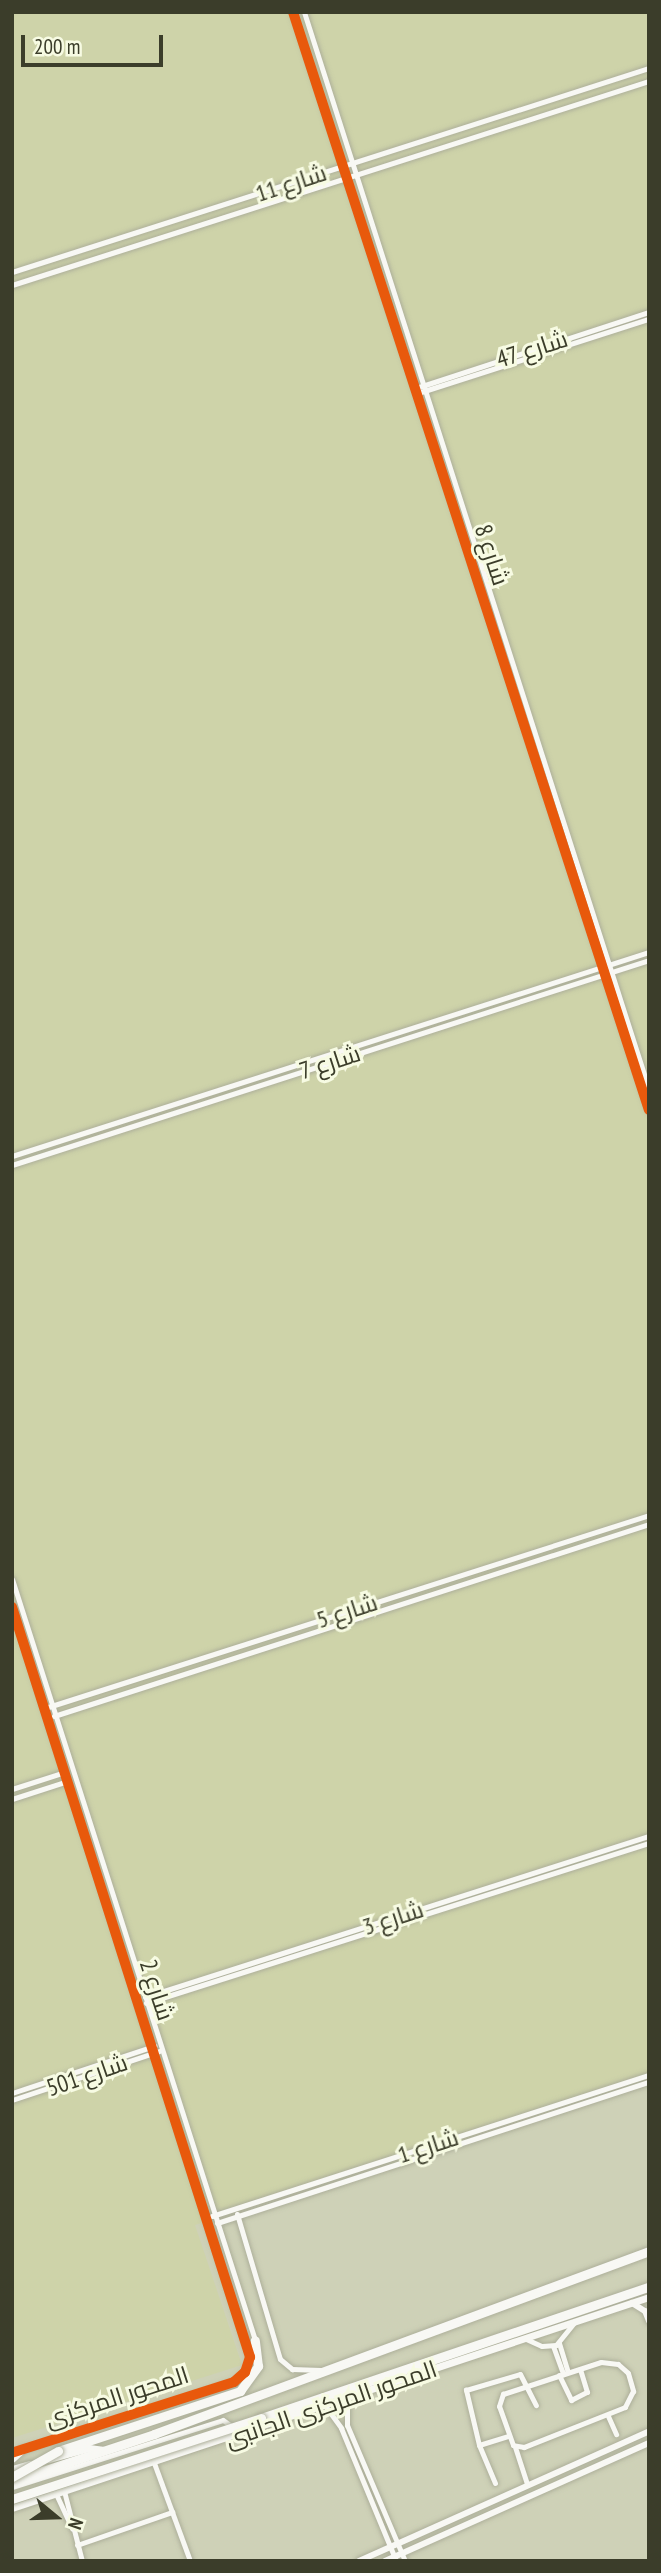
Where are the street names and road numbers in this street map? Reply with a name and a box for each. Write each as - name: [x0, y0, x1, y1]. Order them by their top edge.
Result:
- street label: شارع 11: [252, 158, 330, 208]
- street label: شارع 47: [493, 324, 571, 374]
- street label: شارع 8: [469, 521, 515, 589]
- street label: شارع 7: [296, 1039, 364, 1085]
- street label: شارع 5: [313, 1588, 381, 1634]
- street label: شارع 3: [359, 1895, 427, 1941]
- street label: شارع 2: [134, 1956, 180, 2024]
- street label: شارع 501: [43, 2048, 131, 2102]
- street label: شارع 1: [394, 2123, 462, 2169]
- street label: المحور المركزى الجانبى: [221, 2354, 441, 2454]
- street label: المحور المركزى: [42, 2360, 192, 2434]

